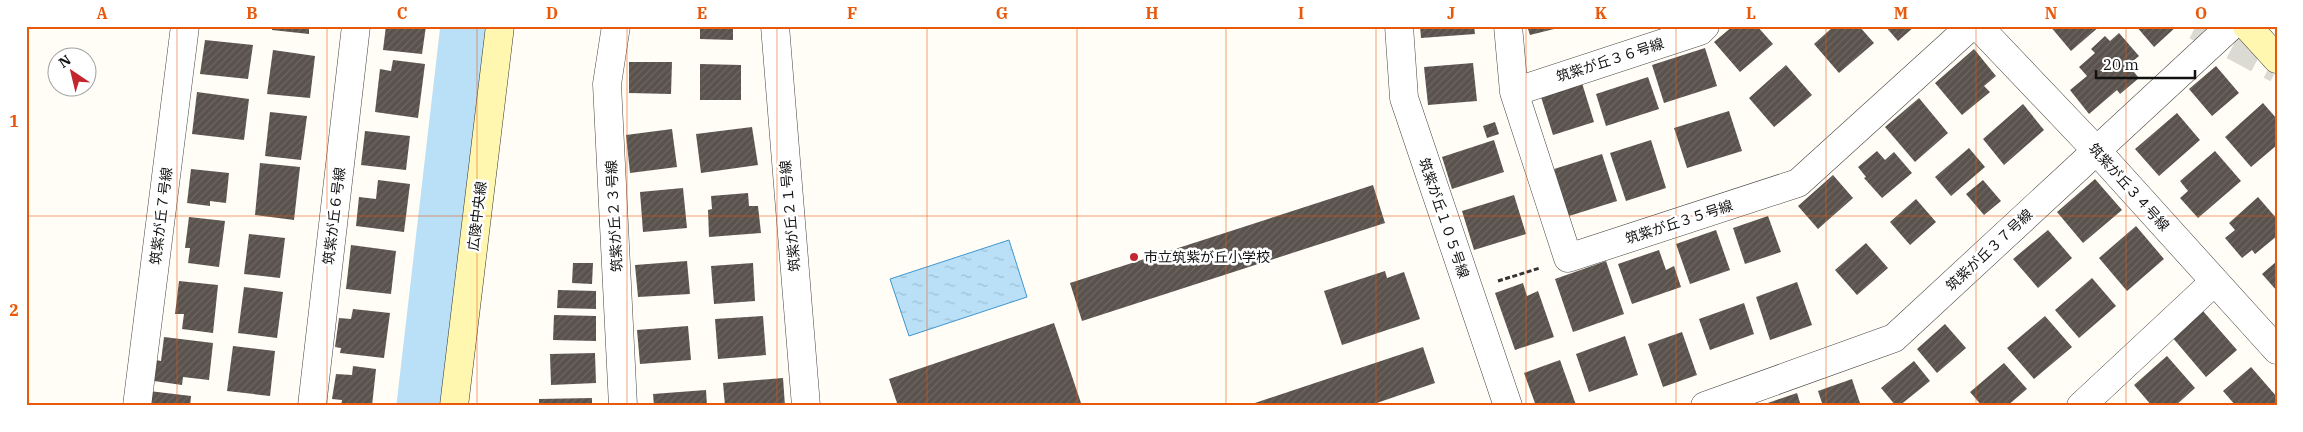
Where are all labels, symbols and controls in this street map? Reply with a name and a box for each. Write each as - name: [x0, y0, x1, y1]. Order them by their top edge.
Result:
- text: A: [96, 3, 108, 23]
- text: B: [246, 3, 258, 23]
- text: C: [397, 3, 407, 23]
- text: D: [546, 3, 558, 23]
- text: E: [697, 3, 707, 23]
- text: F: [847, 3, 857, 23]
- text: G: [996, 3, 1008, 23]
- text: H: [1146, 3, 1159, 23]
- text: I: [1298, 3, 1304, 23]
- text: J: [1447, 3, 1455, 23]
- text: K: [1595, 3, 1608, 23]
- text: L: [1746, 3, 1756, 23]
- text: M: [1894, 3, 1908, 23]
- text: N: [2045, 3, 2057, 23]
- text: O: [2195, 3, 2207, 23]
- street label: 筑紫が丘３６号線: [1554, 34, 1666, 86]
- north arrow: [48, 48, 98, 98]
- scale bar: [2096, 48, 2194, 80]
- text: N: [55, 51, 74, 72]
- text: 20 m: [2103, 55, 2139, 74]
- text: 1: [9, 111, 19, 131]
- street label: 筑紫が丘３４号線: [2085, 139, 2173, 235]
- street label: 筑紫が丘１０５号線: [1415, 156, 1473, 280]
- street label: 筑紫が丘２１号線: [776, 159, 804, 273]
- street label: 筑紫が丘２３号線: [602, 160, 626, 272]
- street label: 筑紫が丘７号線: [146, 166, 176, 266]
- street label: 筑紫が丘６号線: [319, 166, 349, 266]
- street label: 広陵中央線: [464, 180, 490, 252]
- street label: 筑紫が丘３５号線: [1623, 196, 1735, 248]
- street label: 筑紫が丘３７号線: [1942, 205, 2036, 295]
- place label: 市立筑紫が丘小学校: [1144, 248, 1270, 266]
- marker: 市立筑紫が丘小学校: [1128, 251, 1140, 263]
- text: 2: [9, 300, 19, 320]

